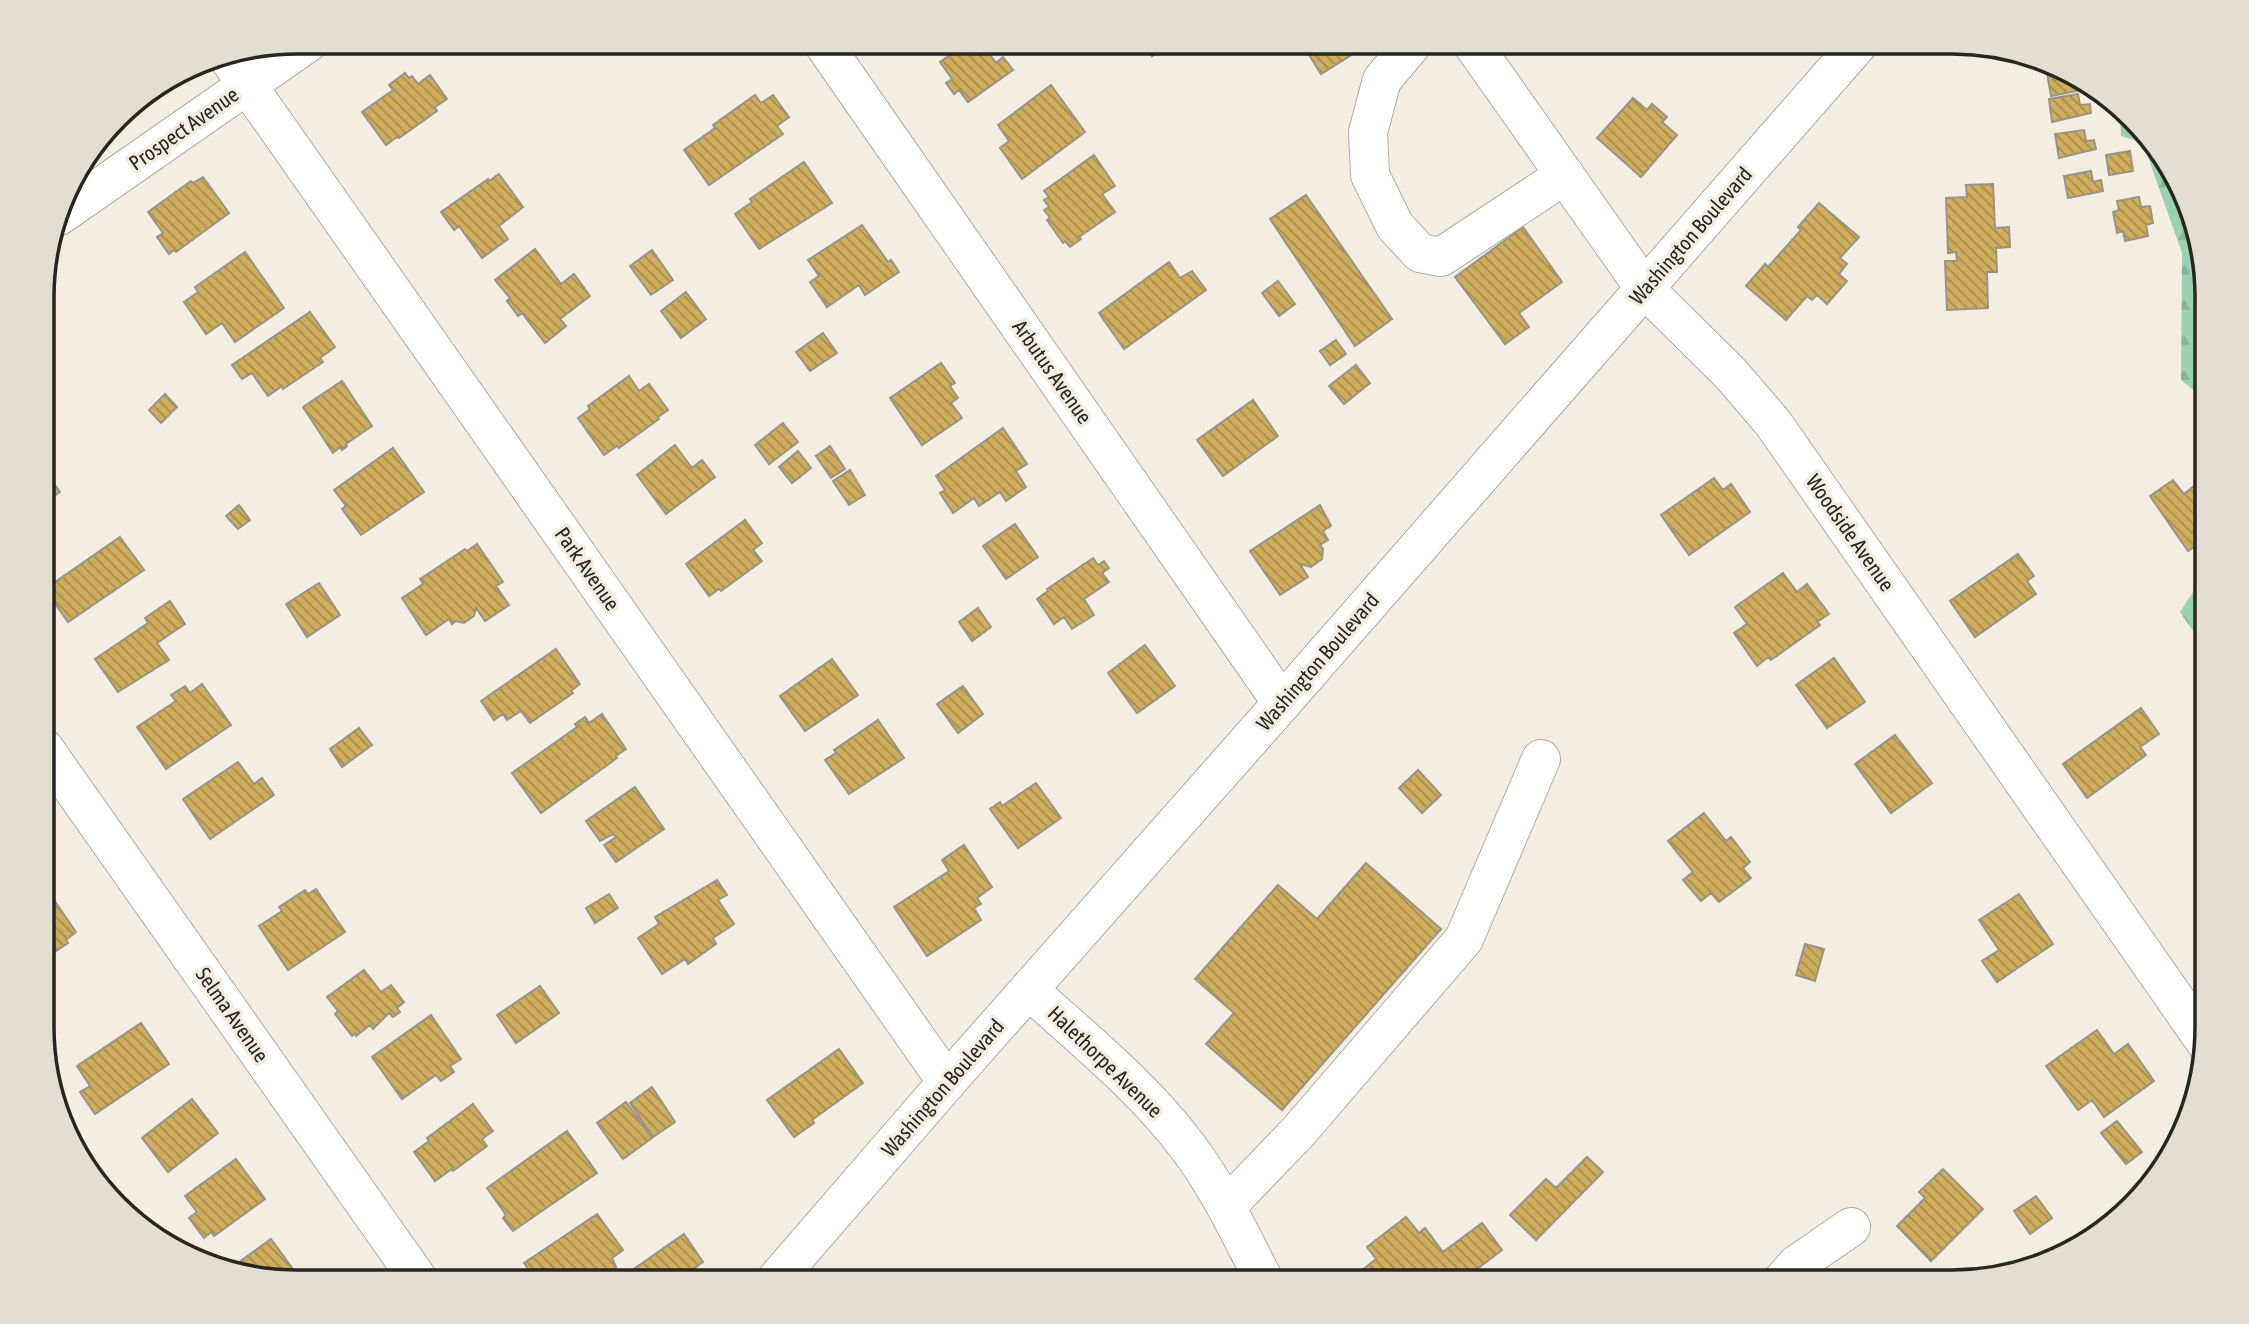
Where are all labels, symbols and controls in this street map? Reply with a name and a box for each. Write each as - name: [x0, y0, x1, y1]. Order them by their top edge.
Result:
- street label: Prospect Avenue: [124, 82, 243, 175]
- street label: Washington Boulevard: [1624, 162, 1756, 309]
- street label: Arbutus Avenue: [1008, 315, 1097, 428]
- street label: Woodside Avenue: [1802, 469, 1900, 595]
- street label: Park Avenue: [550, 522, 625, 615]
- street label: Washington Boulevard: [1251, 588, 1383, 735]
- street label: Selma Avenue: [191, 963, 274, 1066]
- street label: Halethorpe Avenue: [1044, 1001, 1168, 1122]
- street label: Washington Boulevard: [876, 1014, 1008, 1161]

